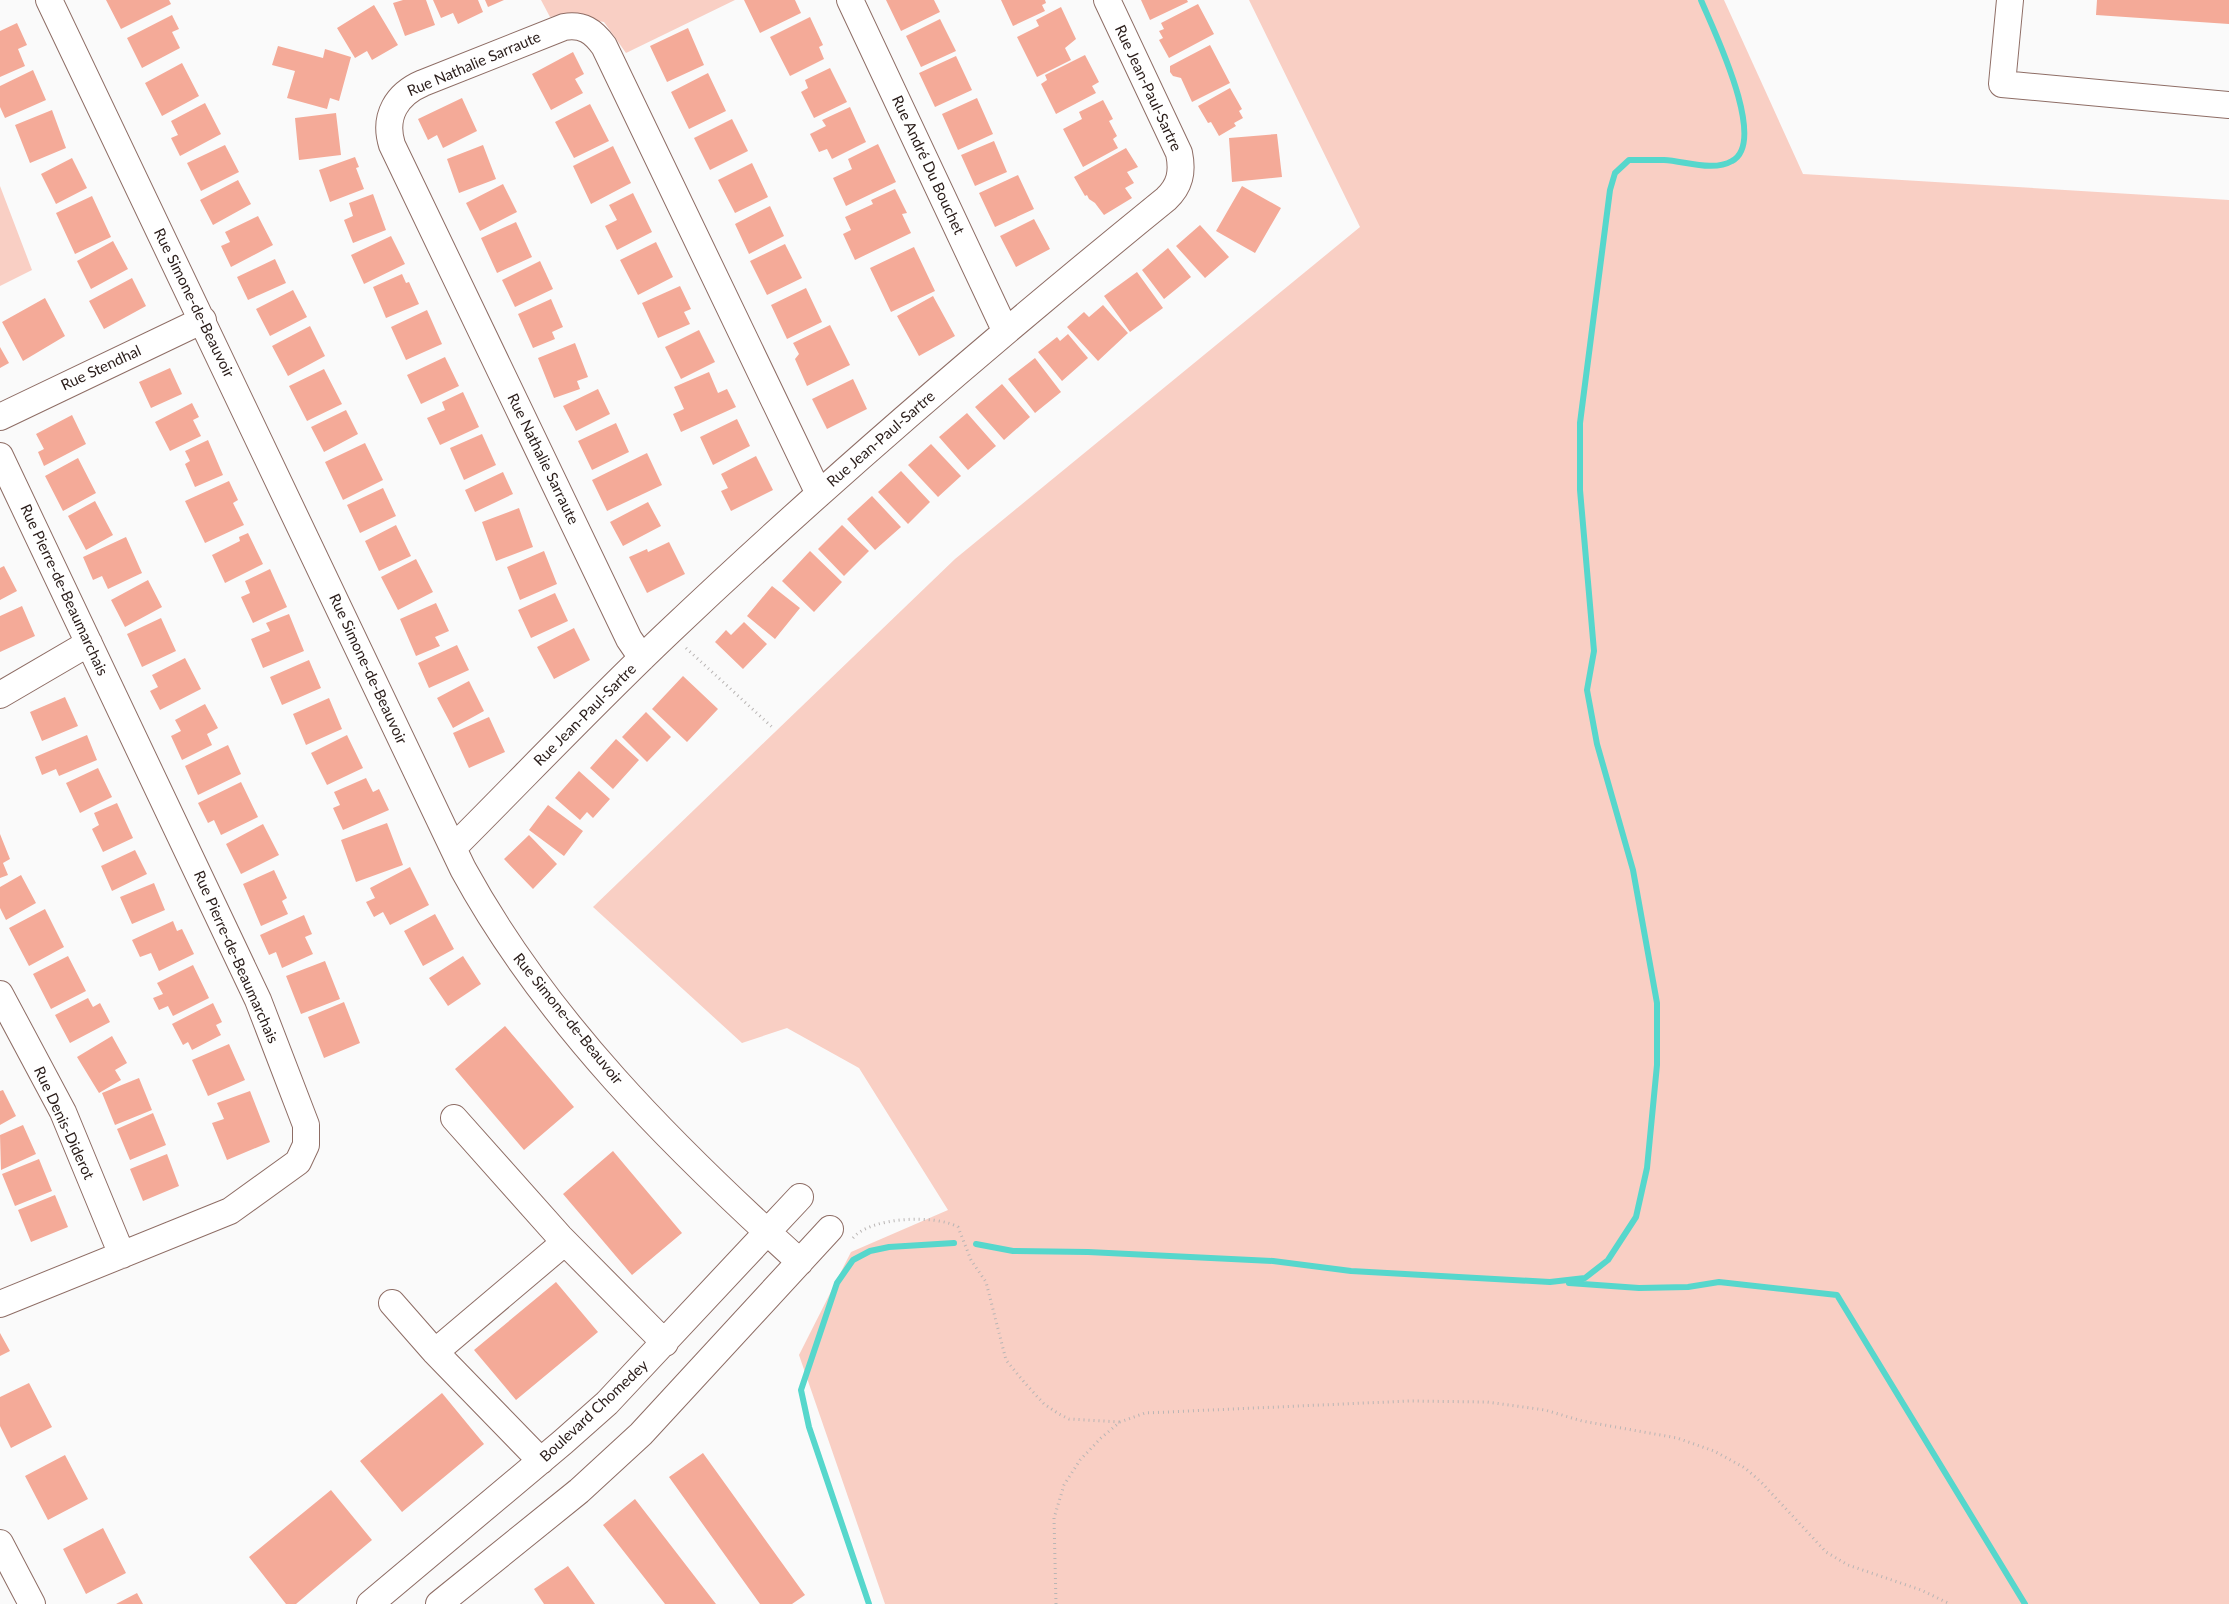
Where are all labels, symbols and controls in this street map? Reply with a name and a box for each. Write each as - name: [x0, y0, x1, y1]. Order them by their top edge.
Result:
- street label: Rue Jean-Paul-Sartre: [1112, 22, 1186, 154]
- street label: Rue Nathalie Sarraute: [404, 27, 543, 99]
- street label: Rue André Du Bouchet: [889, 92, 969, 237]
- street label: Rue Simone-de-Beauvoir: [151, 225, 239, 381]
- street label: Rue Stendhal: [58, 341, 144, 394]
- street label: Rue Jean-Paul-Sartre: [823, 386, 938, 490]
- street label: Rue Nathalie Sarraute: [504, 390, 583, 527]
- street label: Rue Pierre-de-Beaumarchais: [17, 501, 113, 678]
- street label: Rue Simone-de-Beauvoir: [326, 590, 412, 747]
- street label: Rue Jean-Paul-Sartre: [529, 659, 639, 769]
- street label: Rue Pierre-de-Beaumarchais: [191, 867, 283, 1046]
- street label: Rue Simone-de-Beauvoir: [510, 949, 628, 1088]
- street label: Rue Denis-Diderot: [31, 1063, 99, 1182]
- street label: Boulevard Chomedey: [536, 1355, 651, 1465]

